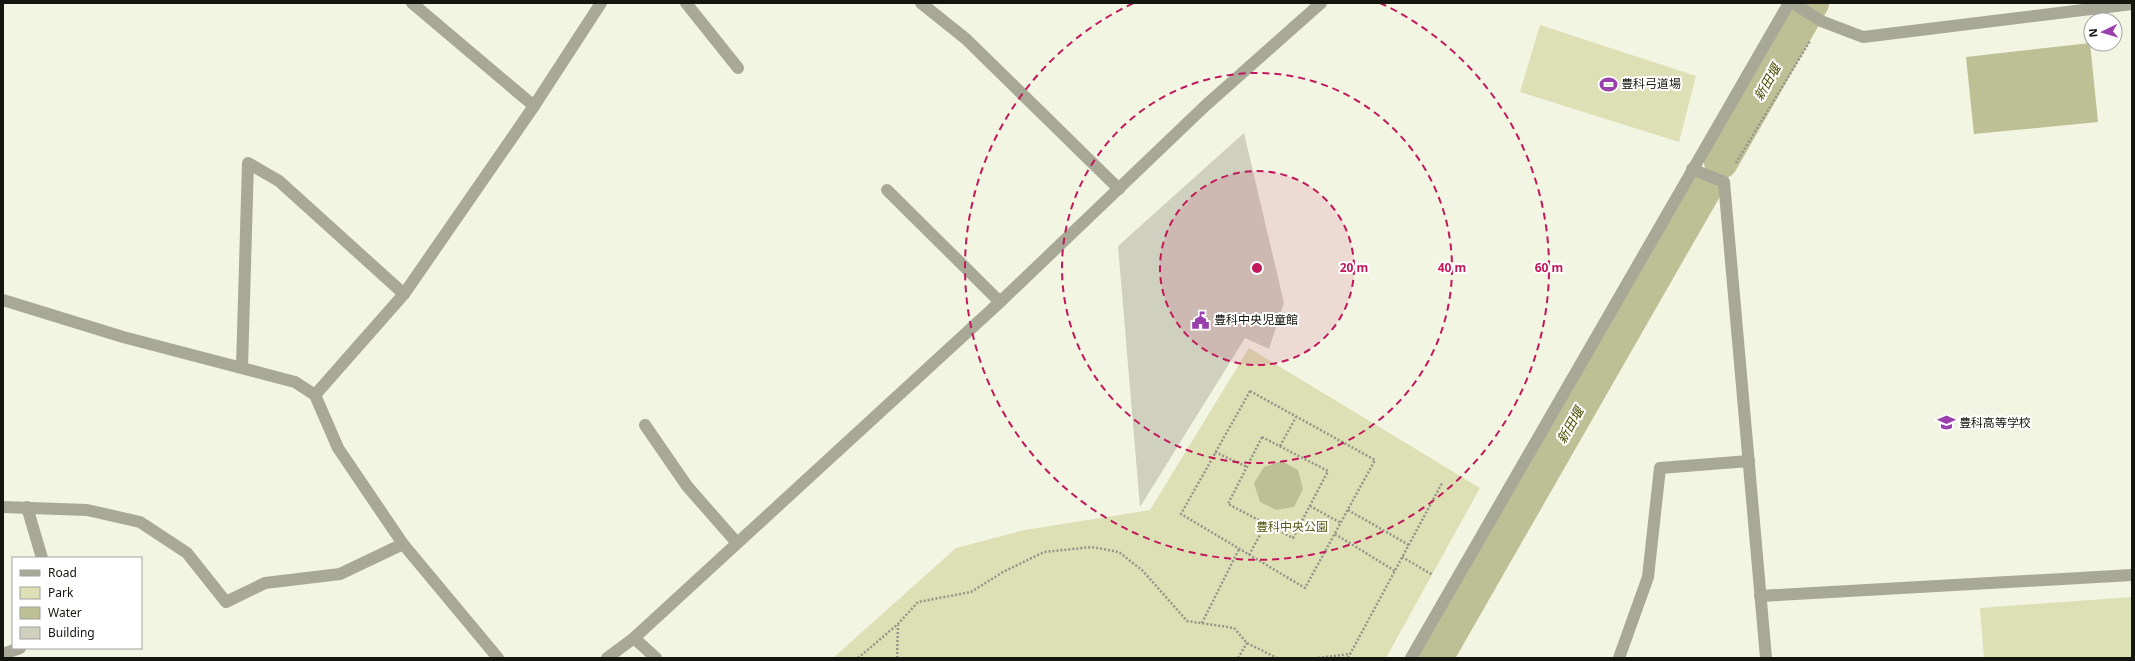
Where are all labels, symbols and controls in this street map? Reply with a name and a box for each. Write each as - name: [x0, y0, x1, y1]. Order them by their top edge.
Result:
- north arrow: [2083, 12, 2123, 52]
- text: N: [2085, 28, 2100, 38]
- water label: 新田堰: [1749, 59, 1786, 103]
- sports icon: 豊科弓道場: [1598, 74, 1618, 94]
- place label: 豊科弓道場: [1621, 75, 1681, 92]
- text: 20 m: [1340, 259, 1368, 276]
- text: 40 m: [1438, 259, 1466, 276]
- text: 60 m: [1535, 259, 1563, 276]
- centre of rings: [1250, 261, 1264, 275]
- public building icon: 豊科中央児童館: [1191, 310, 1211, 330]
- place label: 豊科中央児童館: [1214, 311, 1298, 328]
- water label: 新田堰: [1552, 402, 1589, 446]
- school or university icon: 豊科高等学校: [1936, 413, 1956, 433]
- place label: 豊科高等学校: [1959, 414, 2031, 431]
- park label: 豊科中央公園: [1256, 518, 1328, 535]
- legend: [12, 557, 142, 649]
- text: Road: [48, 564, 77, 581]
- text: Park: [48, 584, 74, 601]
- text: Water: [48, 604, 82, 621]
- text: Building: [48, 624, 95, 641]

